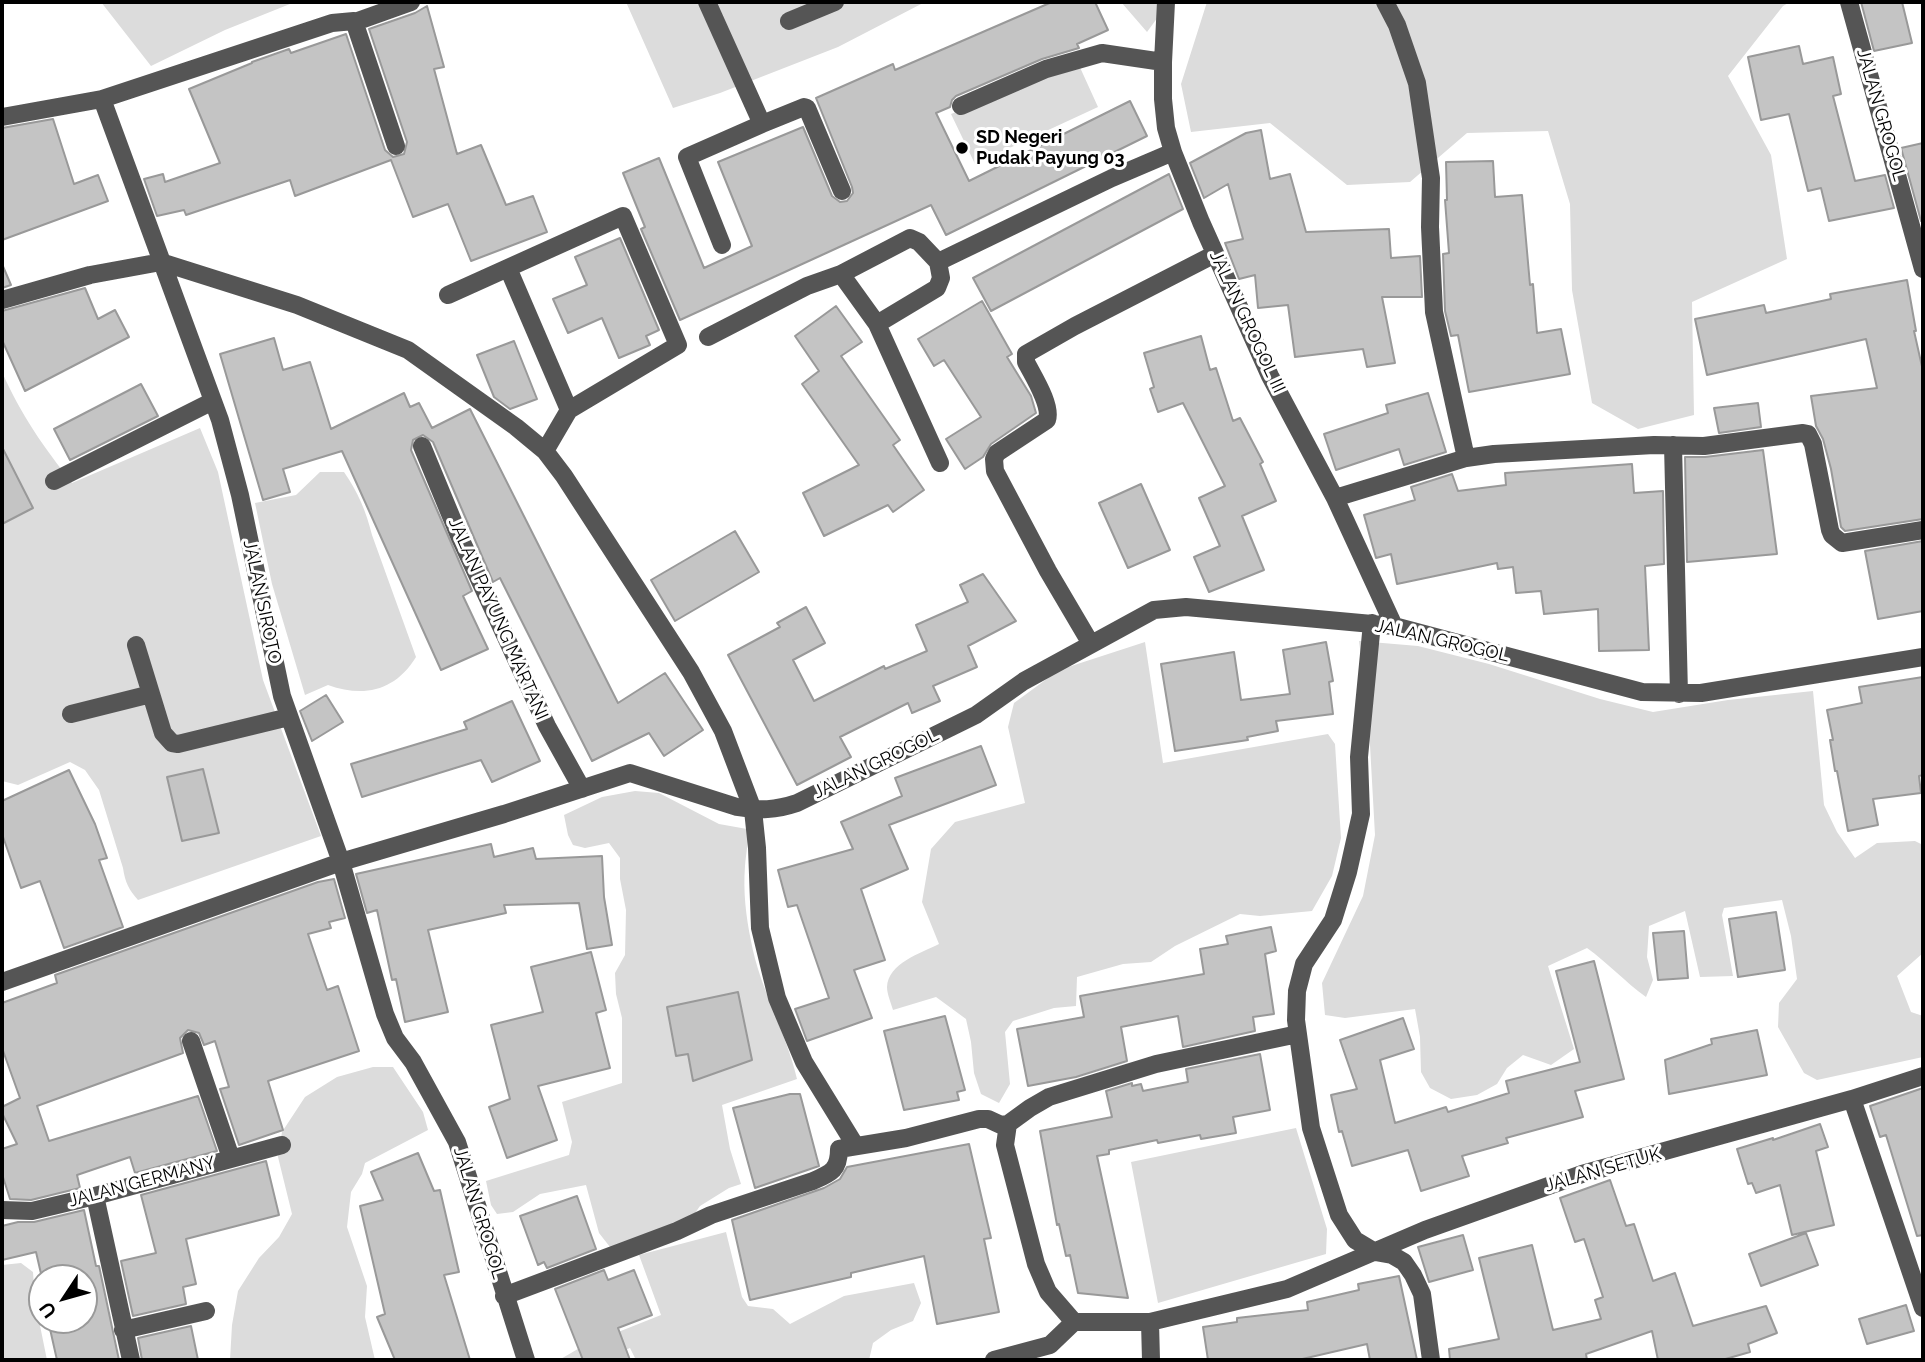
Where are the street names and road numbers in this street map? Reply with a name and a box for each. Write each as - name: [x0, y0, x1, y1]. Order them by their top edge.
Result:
- street label: JALAN GROGOL: [1852, 46, 1910, 184]
- street label: JALAN GROGOL III: [1205, 247, 1289, 397]
- street label: JALAN PAYUNG MARTANI: [444, 514, 552, 724]
- street label: JALAN SIROTO: [238, 538, 286, 666]
- street label: JALAN GROGOL: [1373, 615, 1511, 667]
- street label: JALAN GROGOL: [810, 724, 942, 804]
- street label: JALAN SETUK: [1542, 1143, 1664, 1197]
- street label: JALAN GROGOL: [449, 1144, 509, 1282]
- street label: JALAN GERMANY: [66, 1152, 218, 1212]

